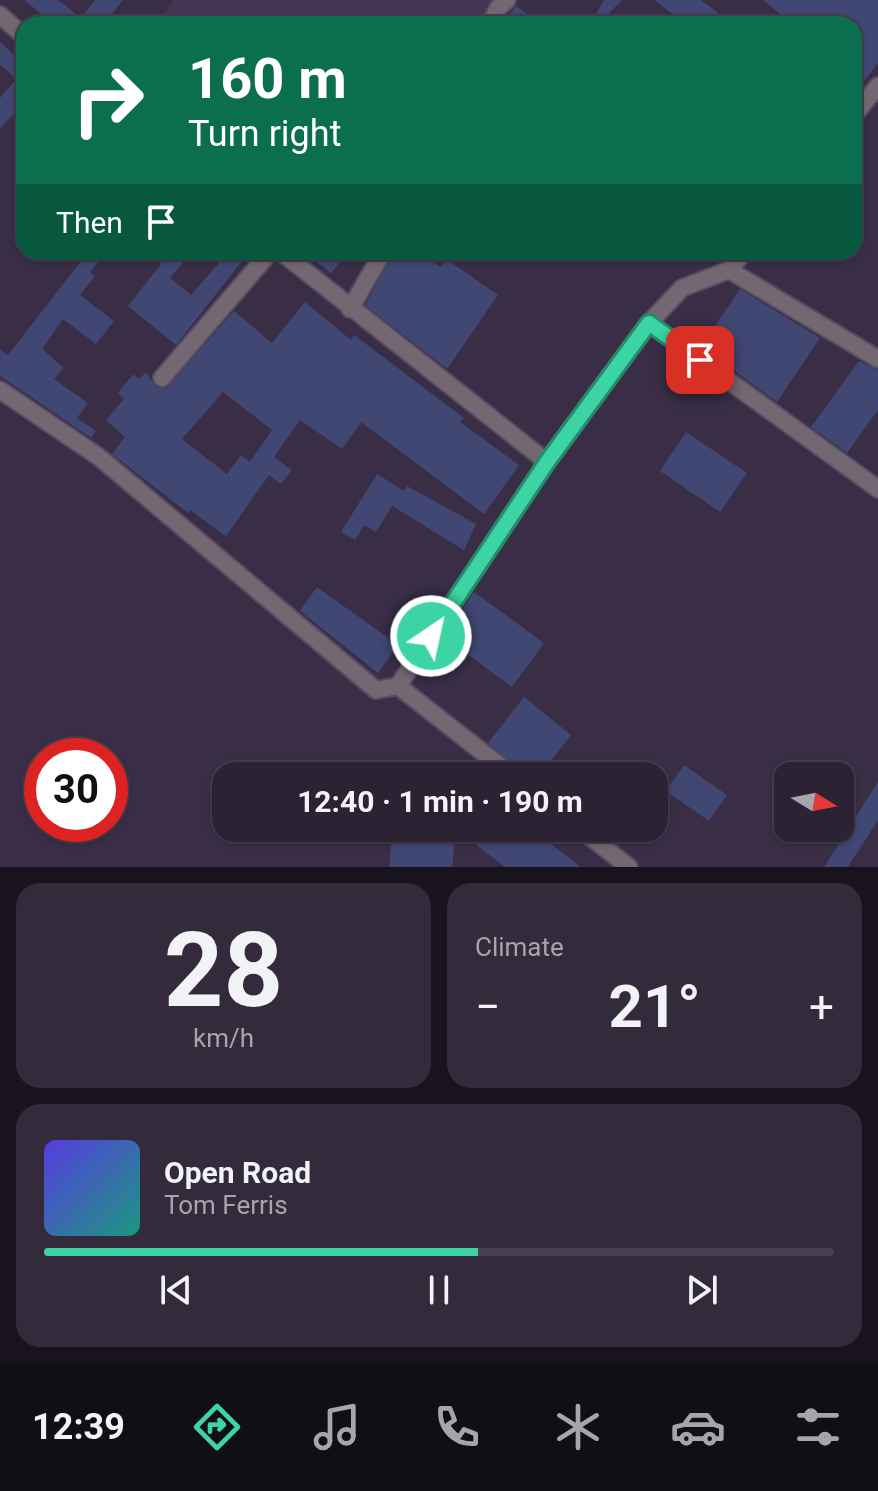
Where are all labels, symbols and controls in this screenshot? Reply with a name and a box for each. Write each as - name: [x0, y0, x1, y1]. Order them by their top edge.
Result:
- text: 160 m: [188, 46, 347, 112]
- icon: right: [56, 48, 160, 152]
- text: Turn right: [188, 113, 341, 155]
- icon: arrive: [139, 200, 183, 244]
- text: Then: [56, 205, 123, 240]
- pin: [666, 326, 734, 394]
- icon: arrive: [678, 338, 722, 382]
- position arrow: [389, 594, 473, 678]
- speed limit sign: 30: [24, 738, 128, 842]
- north arrow: [774, 762, 854, 842]
- map controls: [774, 762, 854, 842]
- text: 12:40 · 1 min · 190 m: [297, 784, 583, 819]
- text: 28: [164, 910, 283, 1031]
- text: Climate: [475, 932, 564, 962]
- text: 21°: [608, 971, 701, 1042]
- text: −: [475, 981, 500, 1033]
- text: +: [809, 981, 834, 1033]
- text: km/h: [193, 1023, 254, 1053]
- text: Open Road: [164, 1155, 311, 1190]
- text: Tom Ferris: [164, 1190, 288, 1220]
- icon: previous: [154, 1268, 198, 1312]
- icon: pause: [417, 1268, 461, 1312]
- icon: next: [680, 1268, 724, 1312]
- icon: directions: [189, 1399, 245, 1455]
- icon: music: [309, 1399, 365, 1455]
- icon: phone: [429, 1399, 485, 1455]
- icon: climate: [550, 1399, 606, 1455]
- icon: car: [670, 1399, 726, 1455]
- icon: filters: [790, 1399, 846, 1455]
- text: 12:39: [32, 1406, 125, 1448]

